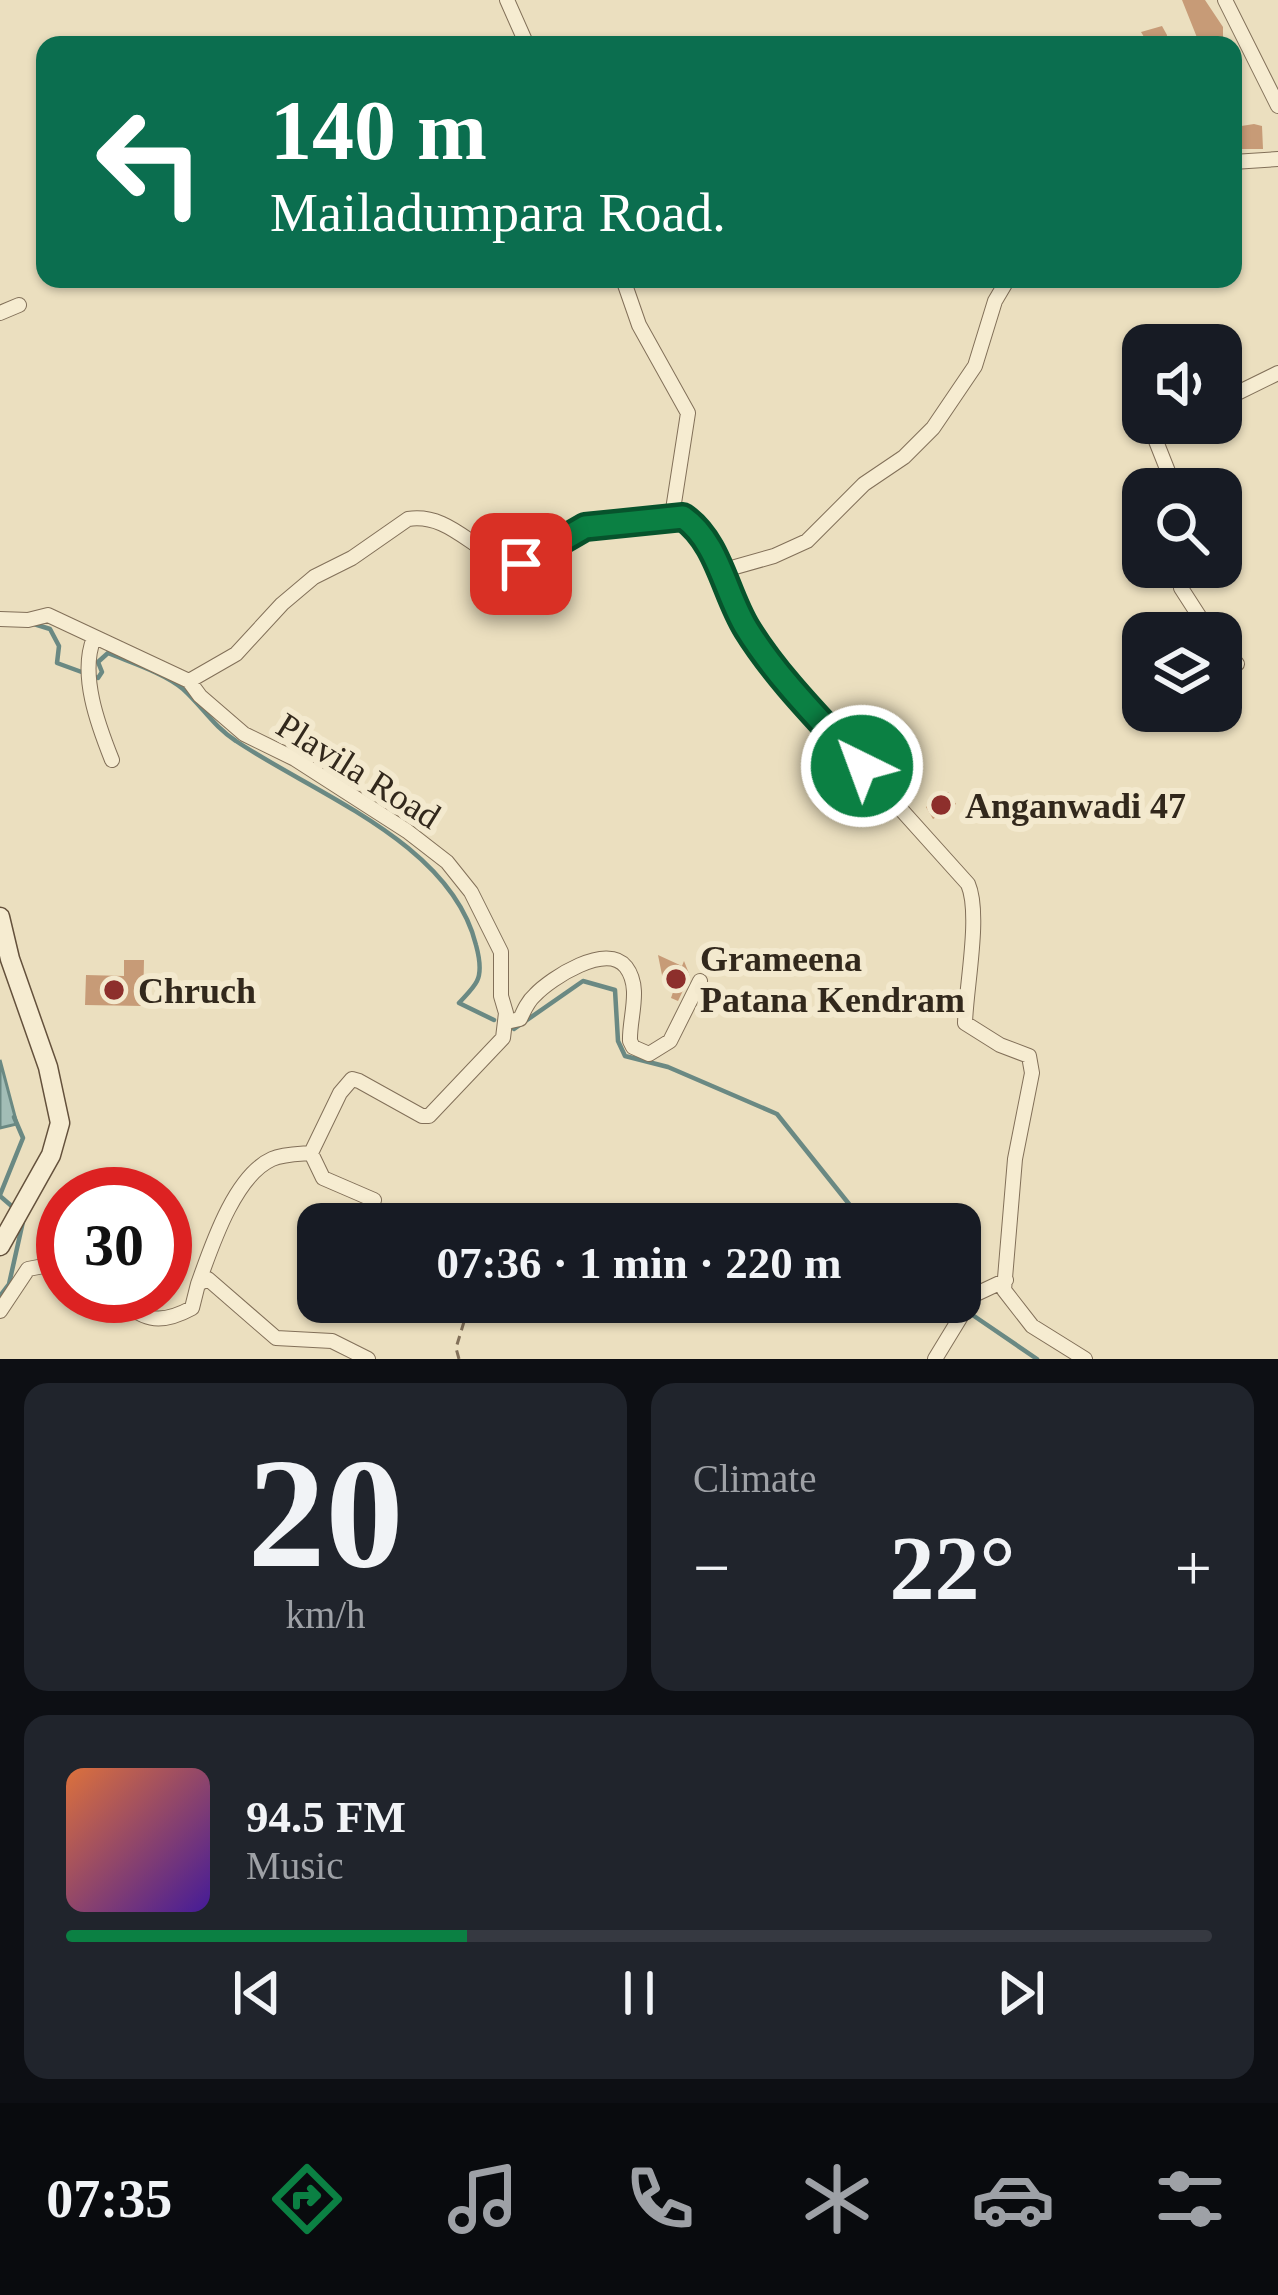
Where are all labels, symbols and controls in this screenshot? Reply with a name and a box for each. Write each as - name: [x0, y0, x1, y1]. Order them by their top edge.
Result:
- icon: left: [72, 84, 228, 240]
- text: 140 m: [270, 84, 487, 177]
- text: Mailadumpara Road.: [270, 183, 726, 243]
- map controls: [1122, 324, 1242, 732]
- button: sound: [1122, 324, 1242, 444]
- button: search: [1122, 468, 1242, 588]
- pin: [470, 513, 572, 615]
- icon: arrive: [488, 531, 554, 597]
- button: layers: [1122, 612, 1242, 732]
- position arrow: [799, 703, 925, 829]
- street label: Plavila Road: [269, 705, 448, 837]
- place label: Anganwadi 47: [965, 786, 1186, 826]
- marker: Anganwadi 47: [928, 792, 954, 818]
- place label: Grameena Patana Kendram: [700, 939, 965, 1020]
- marker: Grameena Patana Kendram: [663, 966, 689, 992]
- place label: Chruch: [138, 971, 256, 1011]
- marker: Chruch: [101, 977, 127, 1003]
- speed limit sign: 30: [36, 1167, 192, 1323]
- text: 07:36 · 1 min · 220 m: [437, 1238, 842, 1288]
- text: 20: [248, 1427, 404, 1600]
- text: Climate: [693, 1457, 816, 1500]
- text: 22°: [890, 1519, 1016, 1618]
- text: −: [693, 1531, 730, 1604]
- text: +: [1175, 1531, 1212, 1604]
- text: km/h: [285, 1593, 366, 1636]
- text: 94.5 FM: [246, 1792, 406, 1842]
- text: Music: [246, 1844, 344, 1887]
- icon: previous: [224, 1960, 290, 2026]
- icon: pause: [606, 1960, 672, 2026]
- icon: next: [988, 1960, 1054, 2026]
- icon: directions: [265, 2157, 349, 2241]
- icon: music: [441, 2157, 525, 2241]
- icon: phone: [618, 2157, 702, 2241]
- icon: climate: [795, 2157, 879, 2241]
- icon: car: [971, 2157, 1055, 2241]
- icon: filters: [1148, 2157, 1232, 2241]
- text: 07:35: [46, 2169, 172, 2229]

